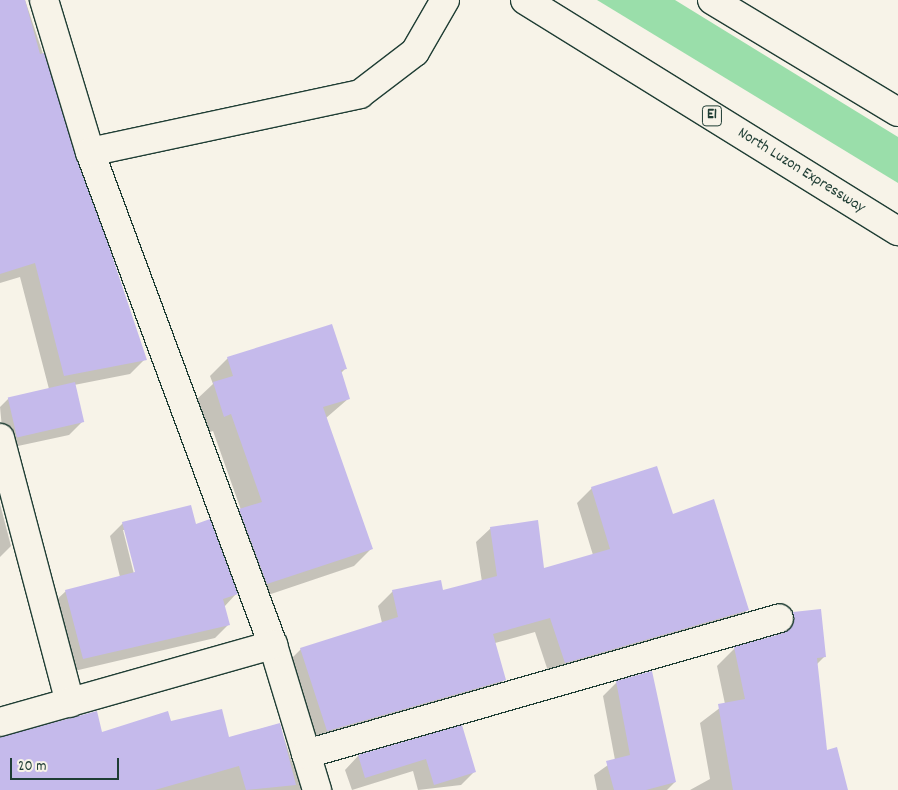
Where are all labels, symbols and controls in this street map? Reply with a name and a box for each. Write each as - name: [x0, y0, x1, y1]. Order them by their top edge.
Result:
- road number: E1: [701, 104, 723, 128]
- street label: North Luzon Expressway: [734, 124, 868, 218]
- scale bar: [12, 748, 121, 780]
- text: 20 m: [18, 756, 46, 778]

